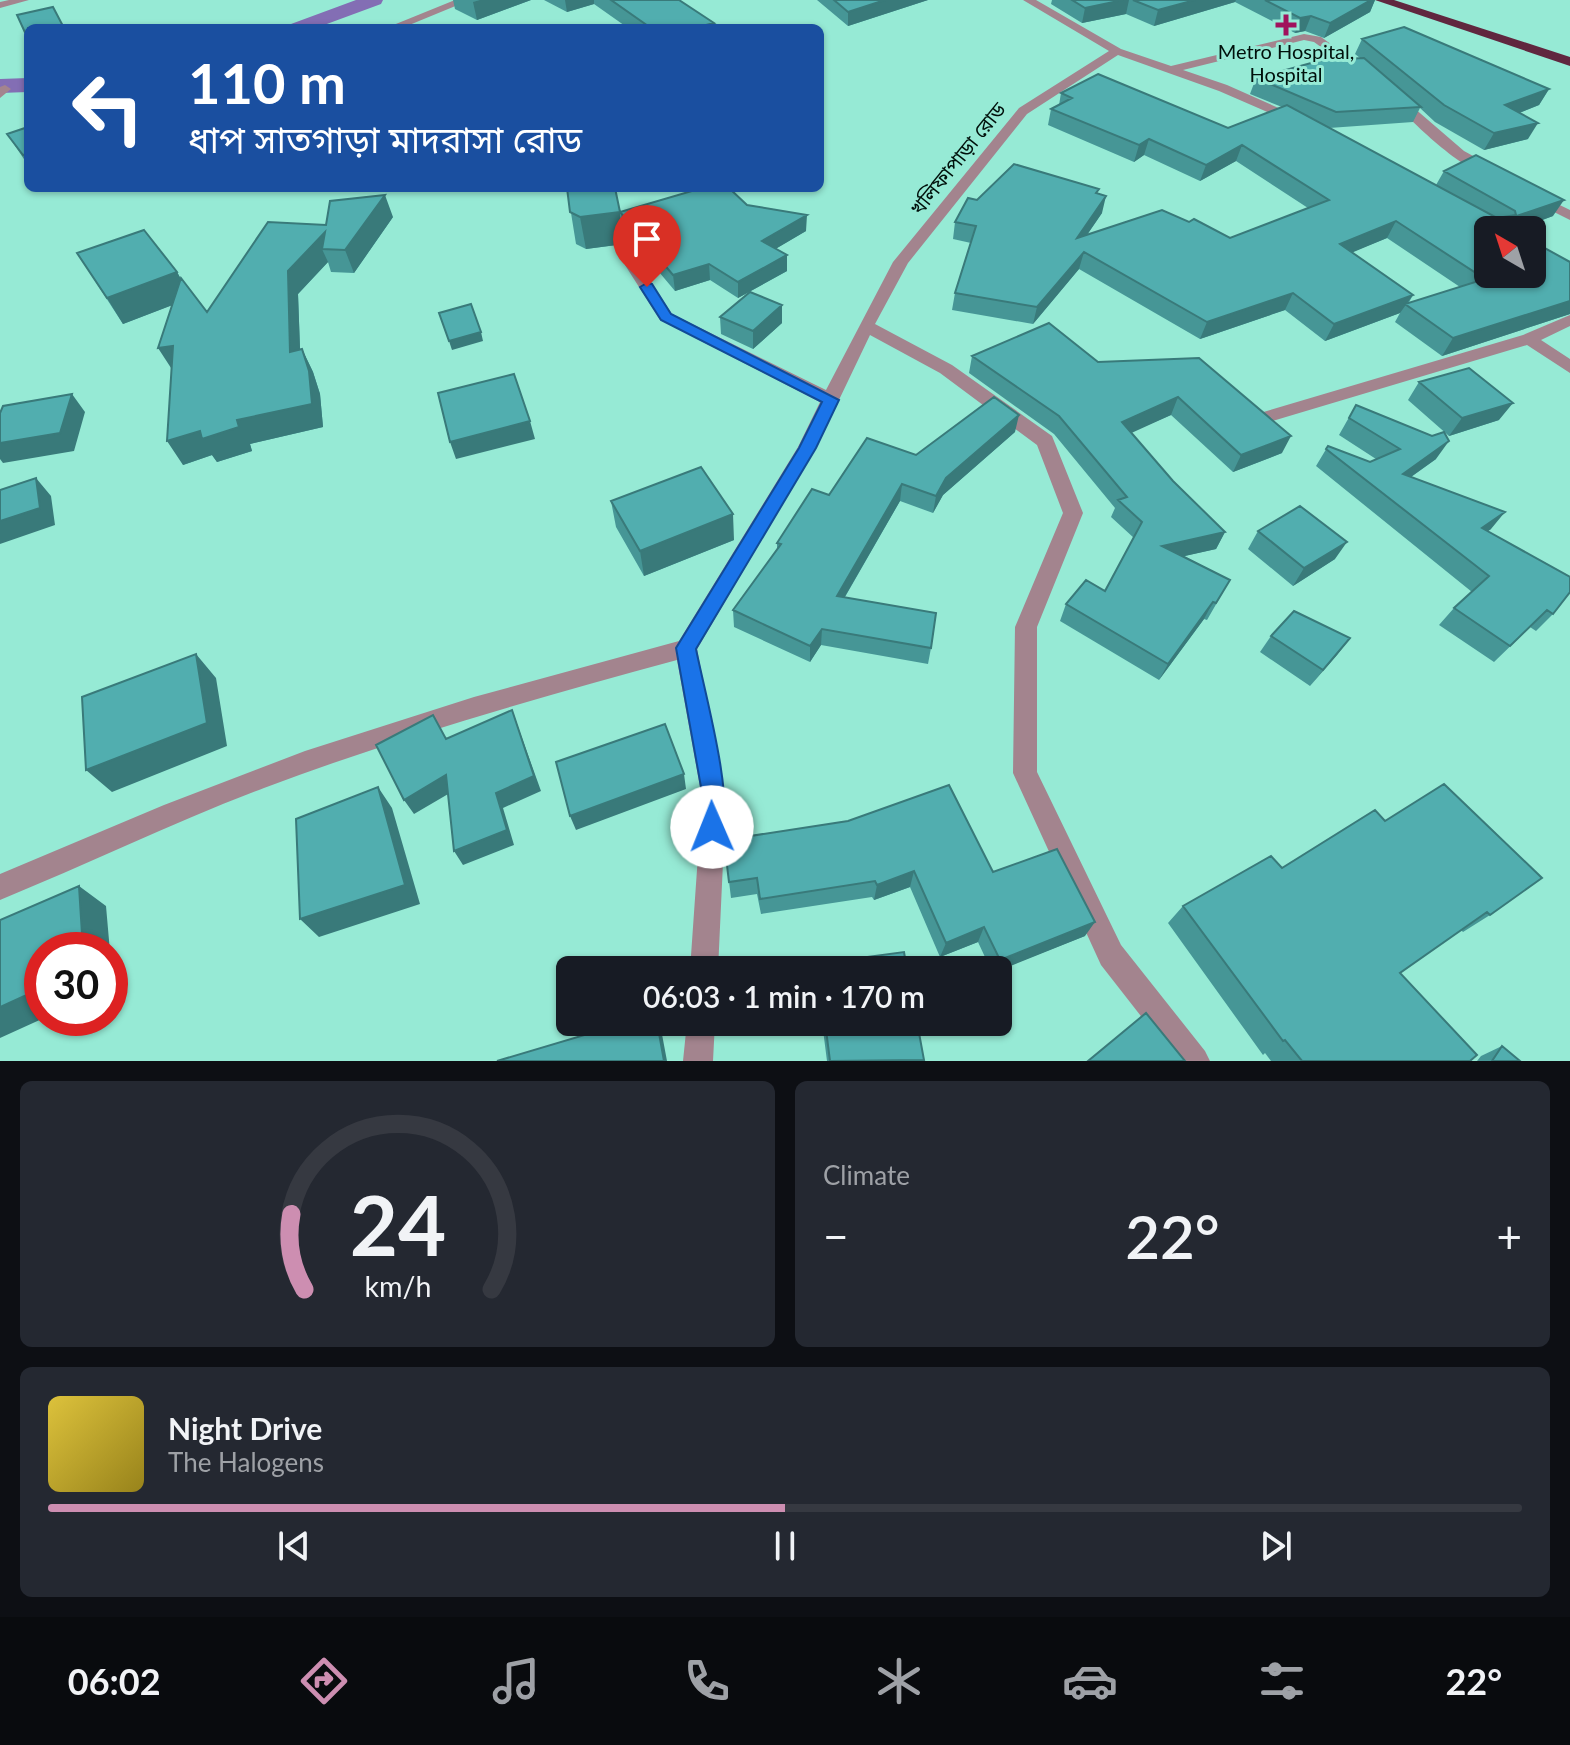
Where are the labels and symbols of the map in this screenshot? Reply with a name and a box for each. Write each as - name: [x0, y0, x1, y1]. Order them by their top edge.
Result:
- marker: Metro Hospital, Hospital: [1275, 14, 1297, 36]
- place label: Metro Hospital, Hospital: [1218, 39, 1354, 86]
- street label: খলিফাপাড়া রোড: [904, 97, 1010, 220]
- pin: [613, 205, 681, 287]
- north arrow: [1474, 216, 1546, 288]
- position arrow: [670, 785, 754, 869]
- speed limit sign: 30: [24, 932, 128, 1036]

